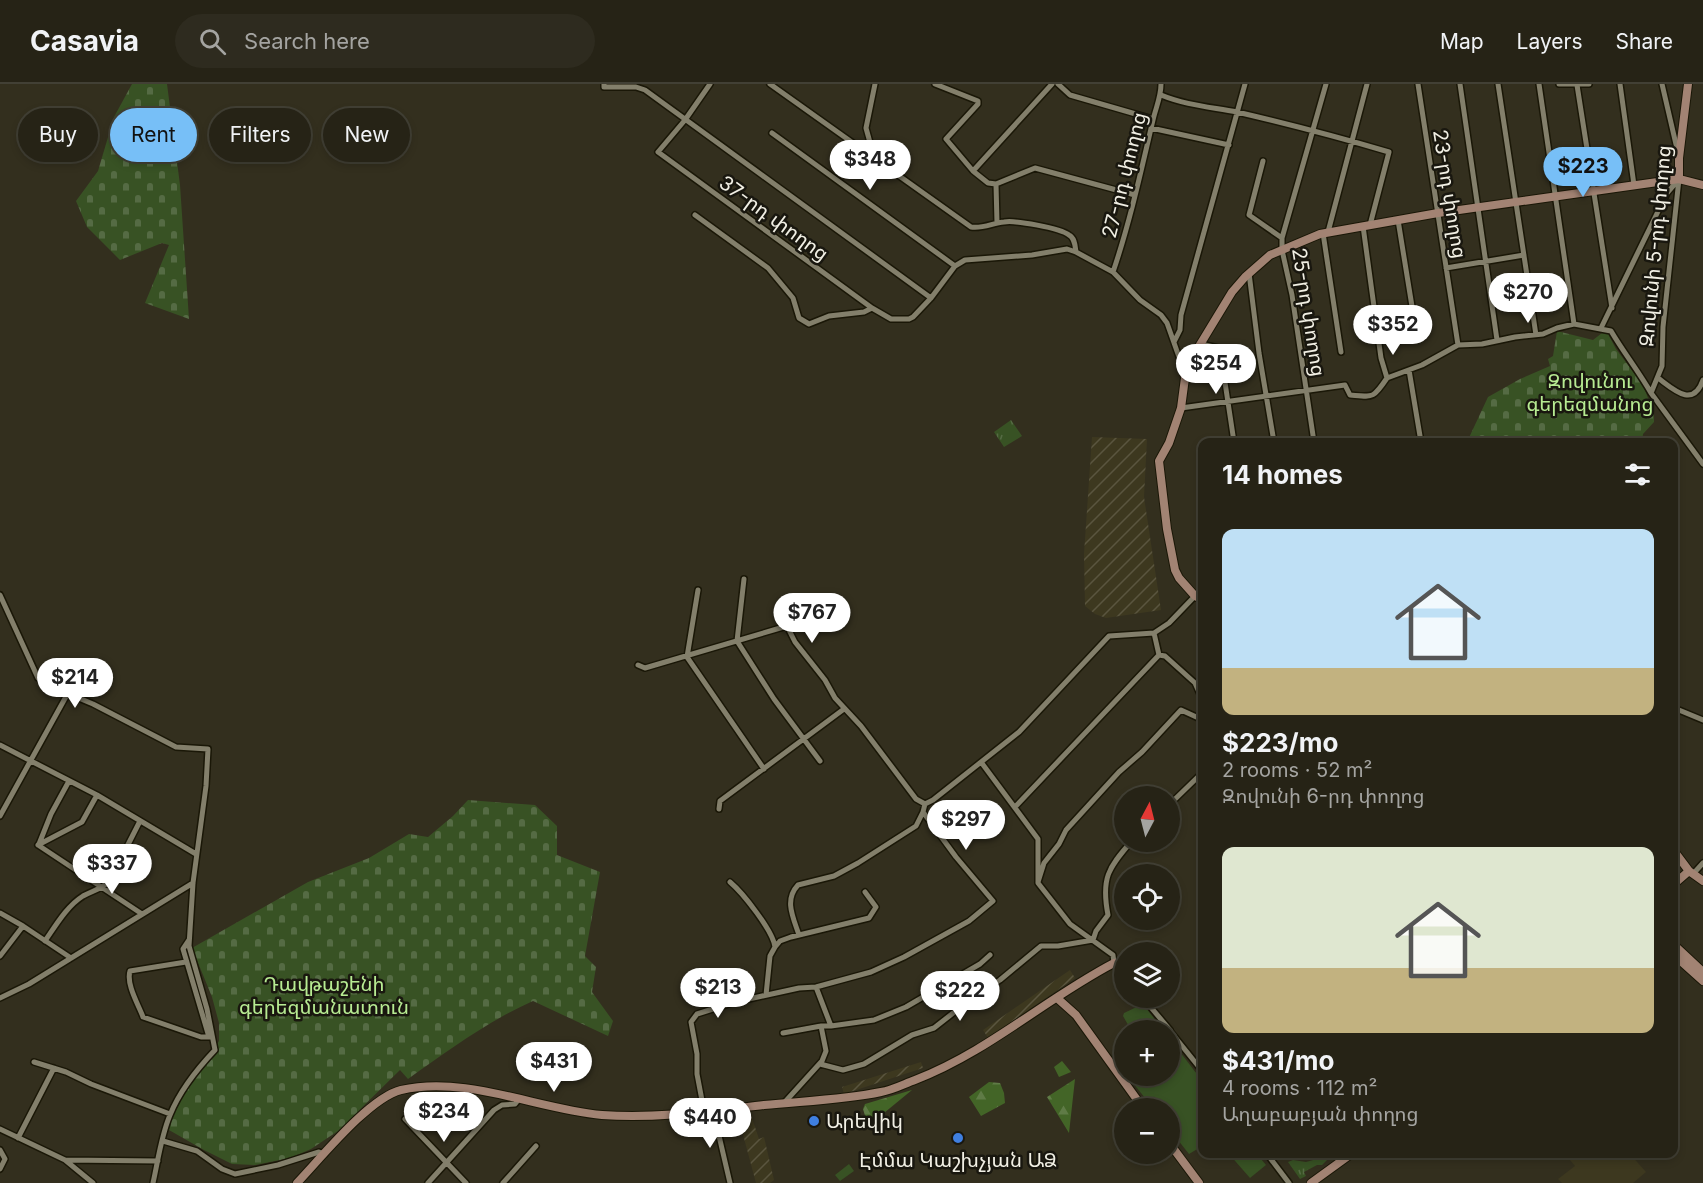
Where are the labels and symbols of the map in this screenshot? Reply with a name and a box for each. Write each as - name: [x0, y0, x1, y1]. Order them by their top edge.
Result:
- street label: 27-րդ փողոց: [1097, 109, 1151, 241]
- street label: 23-րդ փողոց: [1428, 128, 1472, 260]
- pin: $348: [834, 140, 906, 191]
- street label: Զովունի 5-րդ փողոց: [1634, 144, 1676, 348]
- pin: $223: [1547, 147, 1619, 198]
- street label: 37-րդ փողոց: [715, 170, 833, 266]
- street label: 25-րդ փողոց: [1287, 246, 1331, 378]
- pin: $270: [1492, 273, 1564, 324]
- pin: $352: [1357, 305, 1429, 356]
- pin: $254: [1180, 344, 1252, 395]
- park label: Զովունու գերեզմանոց: [1527, 369, 1653, 416]
- pin: $767: [776, 593, 848, 644]
- pin: $214: [39, 658, 111, 709]
- north arrow: [1114, 786, 1180, 852]
- pin: $297: [930, 800, 1002, 851]
- pin: $337: [76, 844, 148, 895]
- pin: $213: [682, 968, 754, 1019]
- pin: $222: [924, 971, 996, 1022]
- park label: Դավթաշենի գերեզմանատուն: [239, 972, 409, 1019]
- pin: $431: [518, 1042, 590, 1093]
- pin: $234: [408, 1092, 480, 1143]
- pin: $440: [674, 1098, 746, 1149]
- place label: Արեվիկ: [826, 1109, 903, 1133]
- marker: Արեվիկ: [807, 1114, 821, 1128]
- marker: Էմմա Կաշխչյան ԱՁ: [951, 1131, 965, 1145]
- place label: Էմմա Կաշխչյան ԱՁ: [859, 1148, 1057, 1172]

